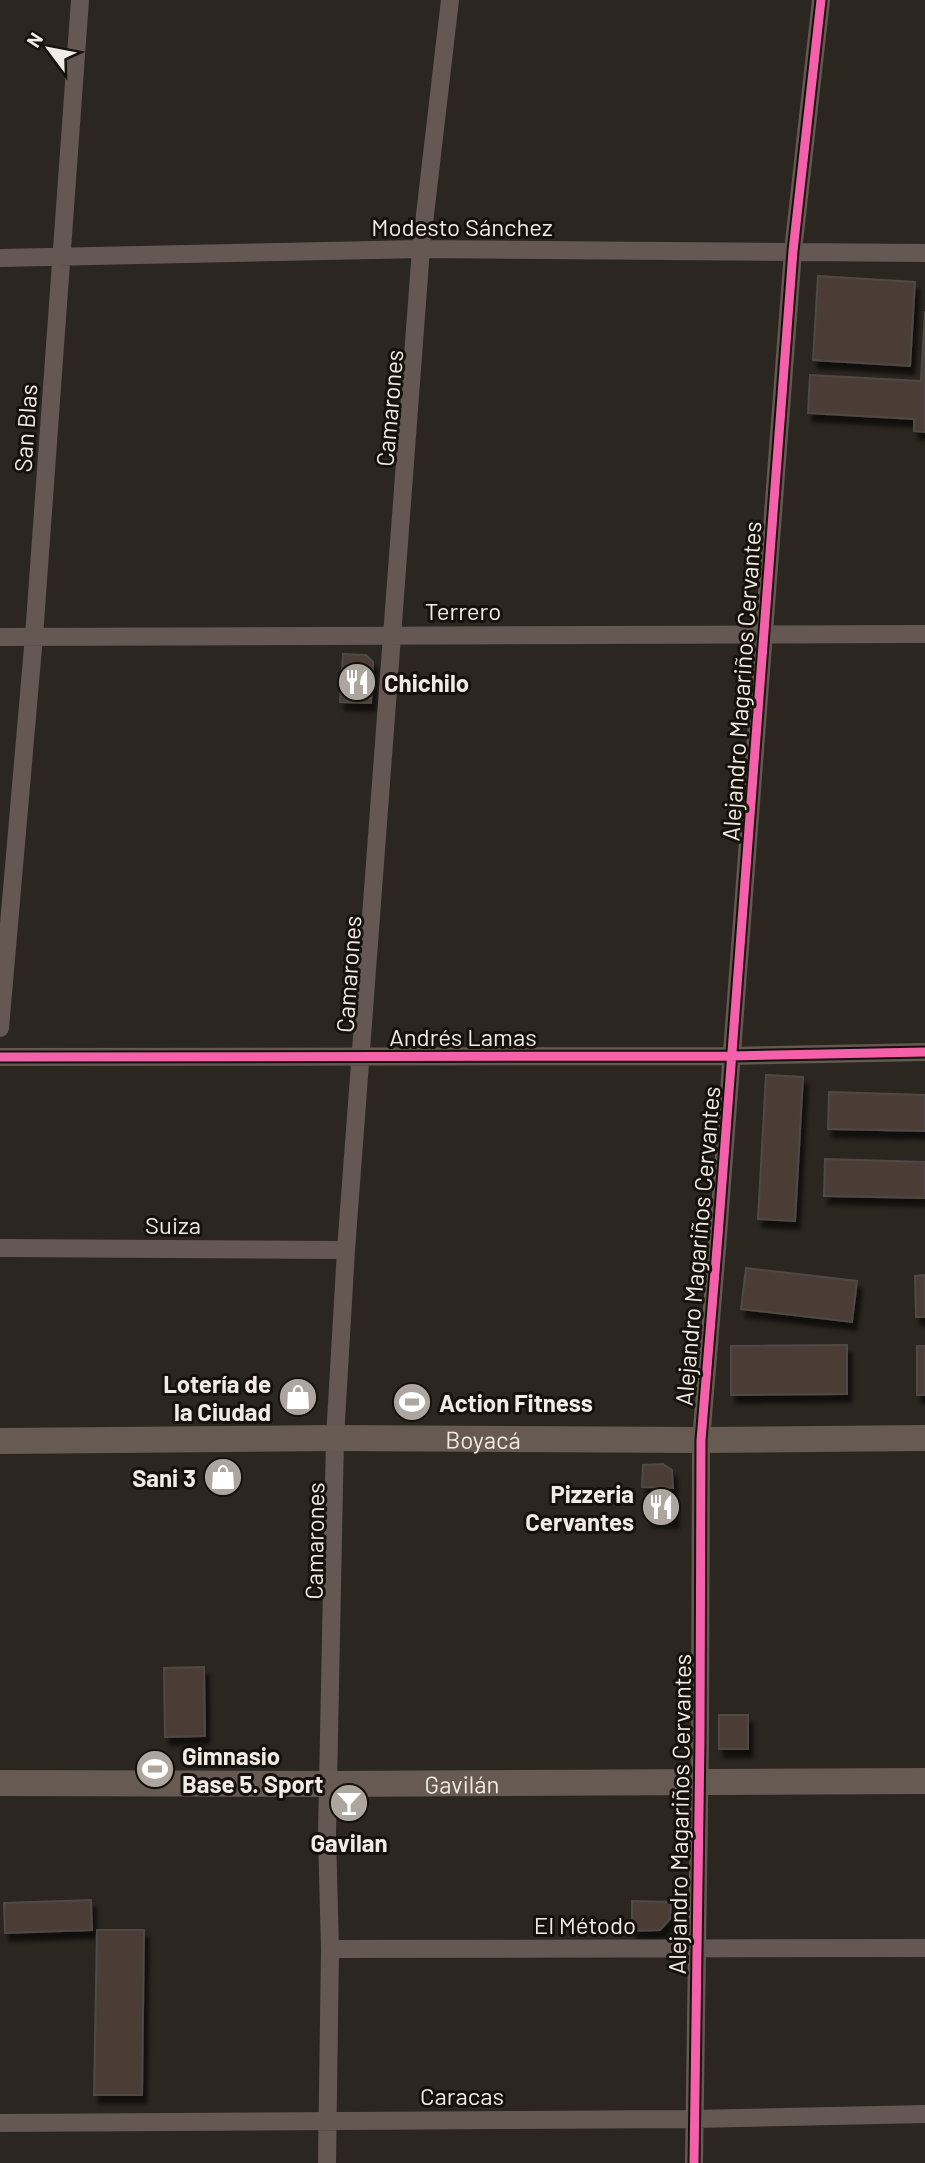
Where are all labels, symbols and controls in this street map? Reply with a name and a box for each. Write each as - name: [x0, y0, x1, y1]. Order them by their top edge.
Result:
- north arrow: [14, 14, 84, 84]
- text: N: [21, 28, 47, 51]
- street label: Modesto Sánchez: [371, 212, 553, 241]
- street label: Camarones: [369, 348, 409, 468]
- street label: San Blas: [7, 383, 43, 473]
- street label: Alejandro Magariños Cervantes: [715, 520, 767, 842]
- street label: Terrero: [425, 596, 501, 625]
- restaurant icon: Chichilo: [336, 661, 378, 703]
- place label: Chichilo: [384, 668, 469, 697]
- street label: Camarones: [329, 914, 367, 1034]
- street label: Andrés Lamas: [389, 1022, 537, 1051]
- street label: Alejandro Magariños Cervantes: [669, 1085, 725, 1407]
- street label: Suiza: [145, 1210, 201, 1239]
- place label: Lotería de la Ciudad: [163, 1369, 271, 1426]
- shop icon: Lotería de la Ciudad: [277, 1376, 319, 1418]
- sports icon: Action Fitness: [391, 1381, 433, 1423]
- place label: Action Fitness: [439, 1388, 593, 1417]
- street label: Boyacá: [445, 1424, 521, 1454]
- shop icon: Sani 3: [202, 1456, 244, 1498]
- place label: Sani 3: [132, 1463, 196, 1492]
- place label: Pizzeria Cervantes: [525, 1479, 634, 1536]
- street label: Camarones: [298, 1482, 330, 1600]
- restaurant icon: Pizzeria Cervantes: [640, 1486, 682, 1528]
- street label: Alejandro Magariños Cervantes: [662, 1653, 696, 1975]
- place label: Gimnasio Base 5. Sport: [182, 1741, 323, 1798]
- sports icon: Gimnasio Base 5. Sport: [134, 1748, 176, 1790]
- street label: Gavilán: [424, 1769, 500, 1798]
- bar icon: Gavilan: [328, 1782, 370, 1824]
- place label: Gavilan: [310, 1828, 388, 1857]
- street label: El Método: [534, 1910, 636, 1939]
- street label: Caracas: [420, 2081, 504, 2110]

